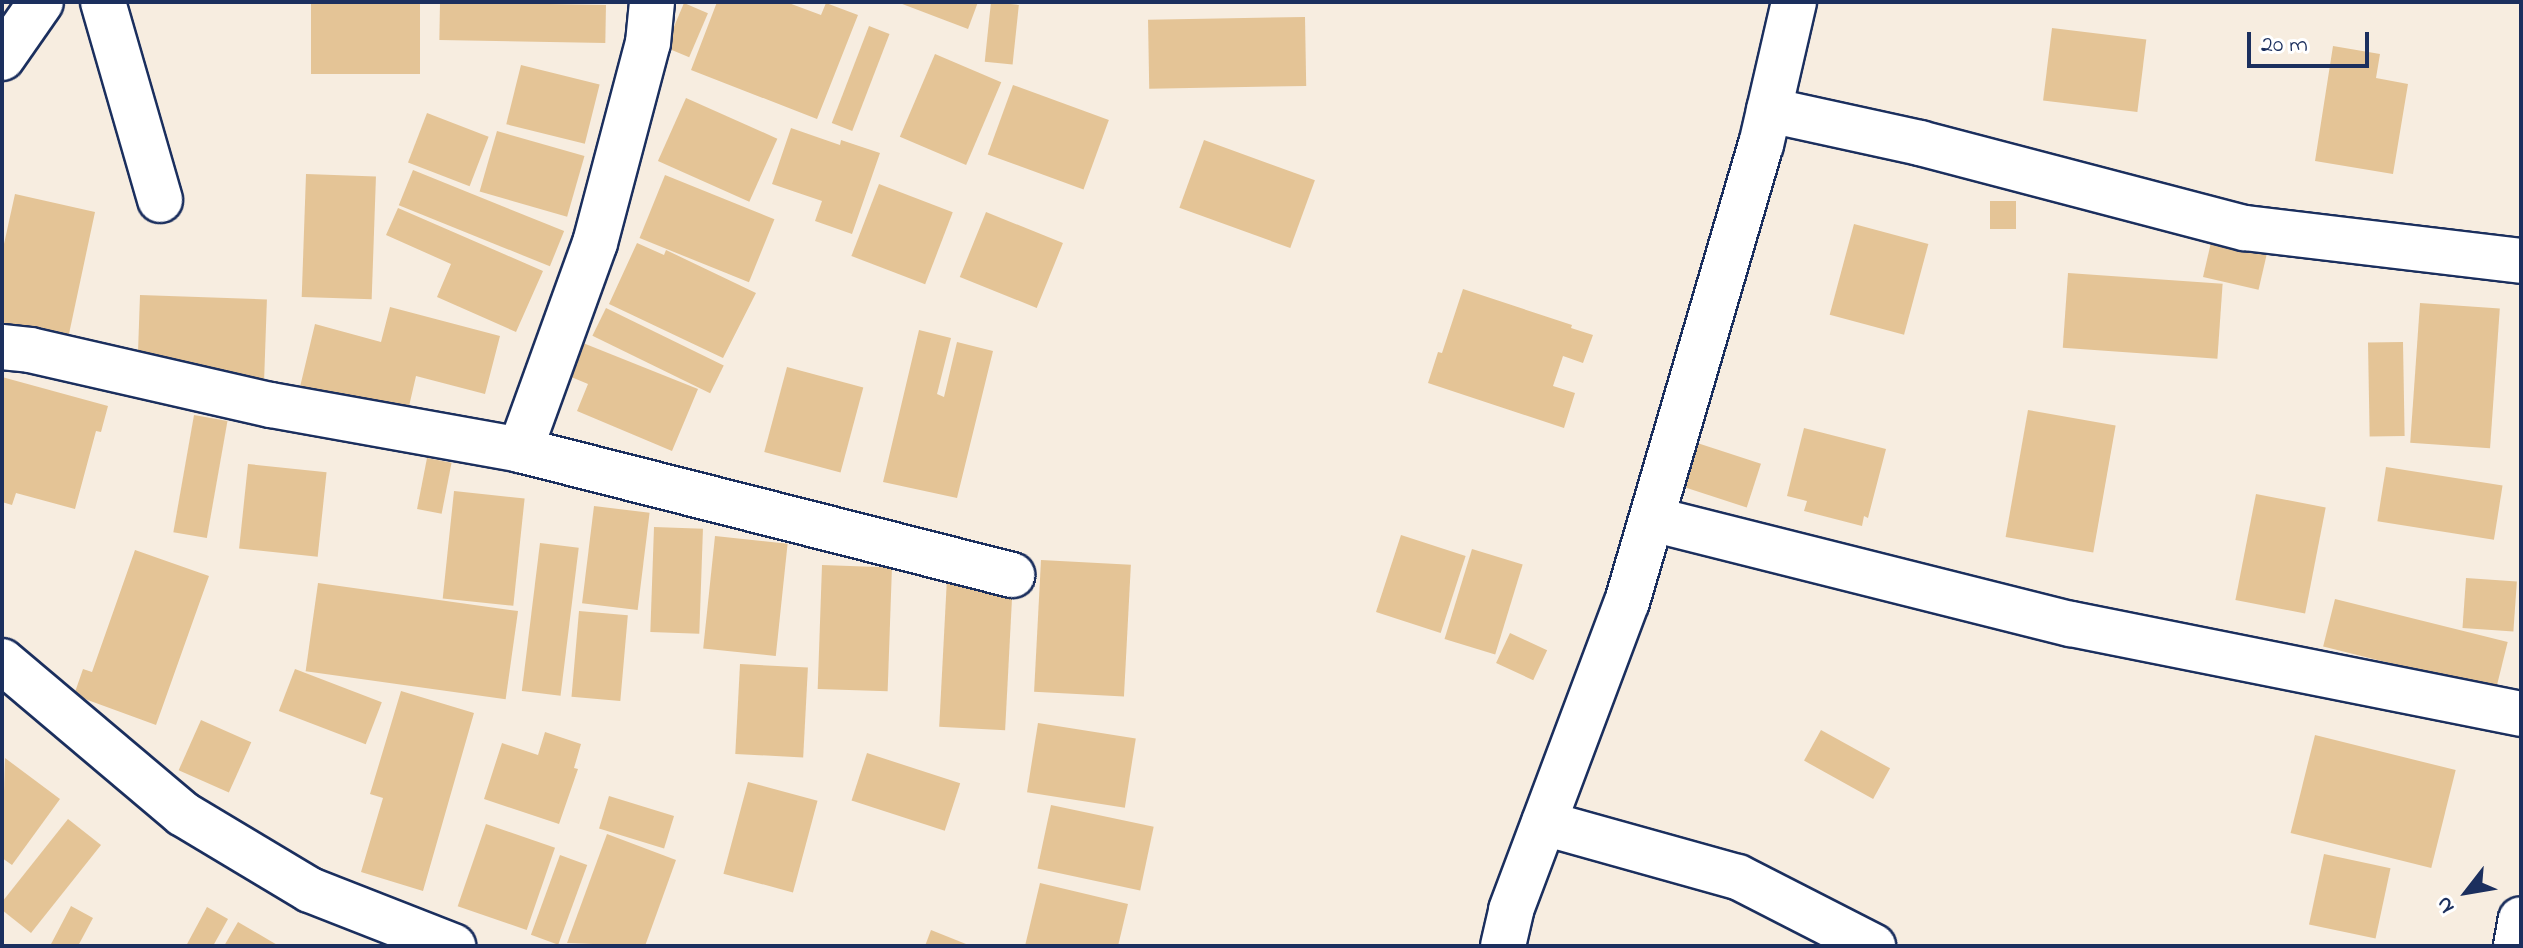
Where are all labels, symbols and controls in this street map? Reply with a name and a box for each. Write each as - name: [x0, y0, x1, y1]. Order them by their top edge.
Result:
- scale bar: [2251, 16, 2373, 66]
- text: 20 m: [2261, 28, 2308, 63]
- north arrow: [2427, 852, 2507, 932]
- text: N: [2429, 890, 2464, 919]

